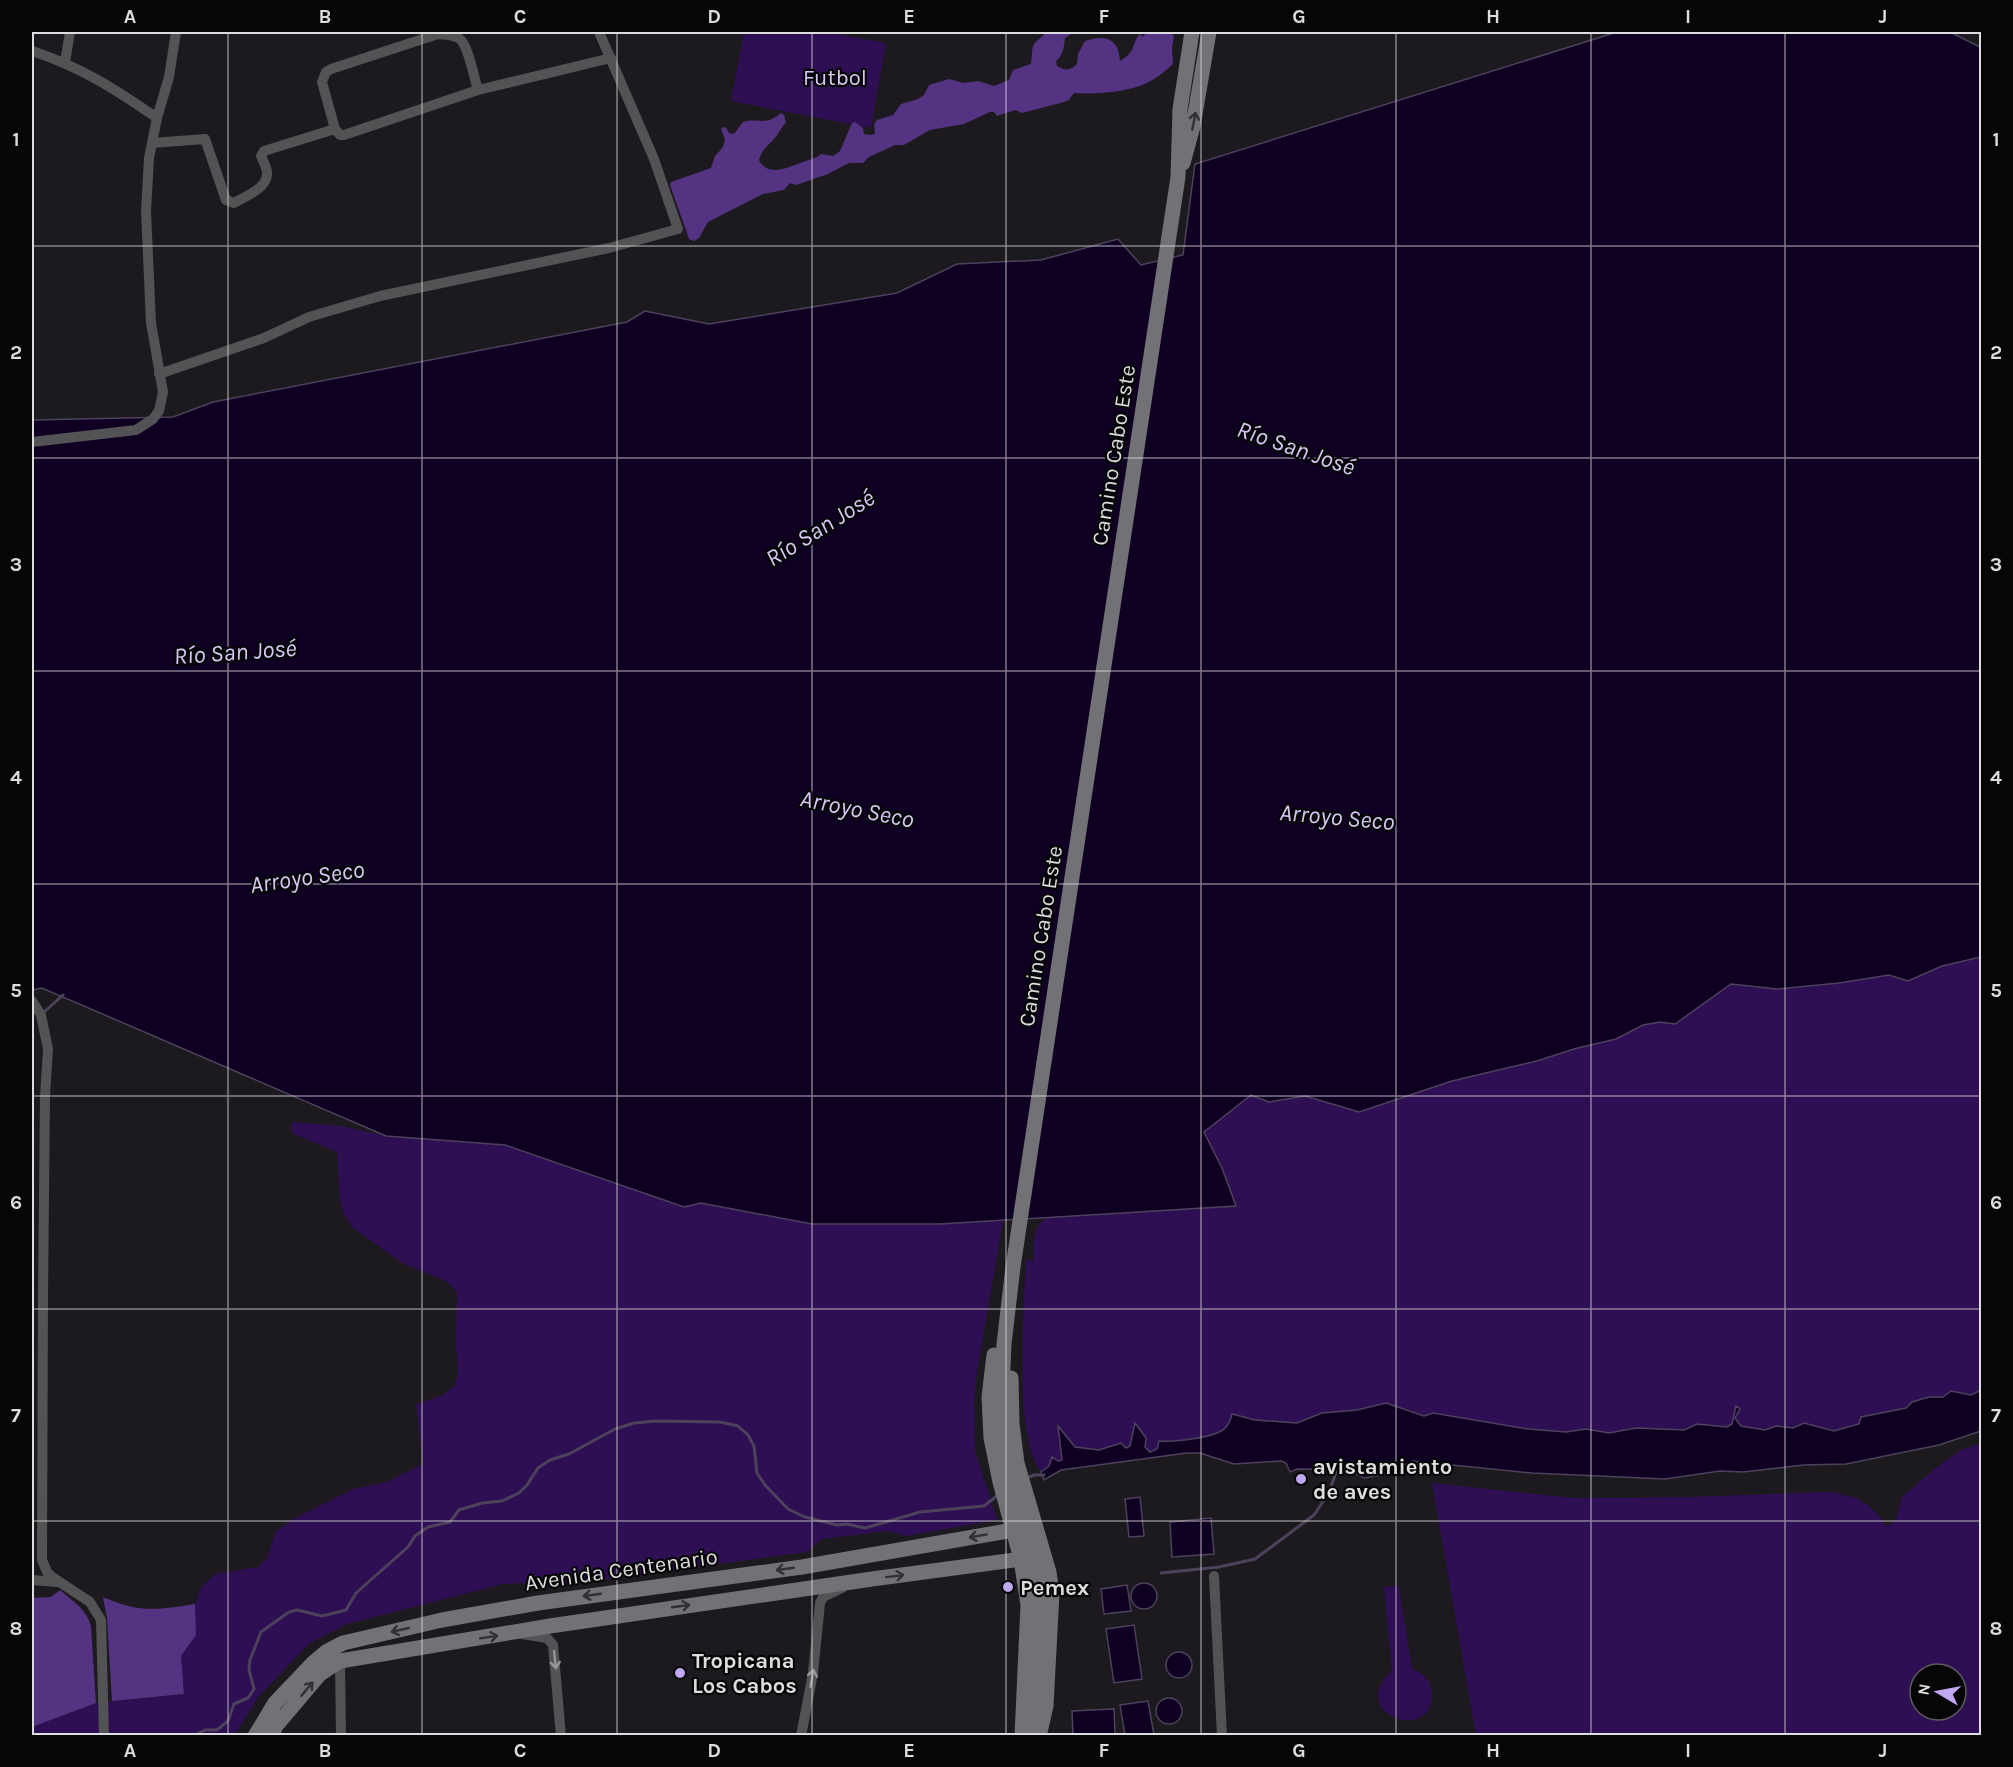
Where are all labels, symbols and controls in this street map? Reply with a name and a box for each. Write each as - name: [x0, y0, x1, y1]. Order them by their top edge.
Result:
- text: A: [124, 5, 137, 28]
- text: B: [319, 5, 331, 28]
- text: C: [514, 5, 526, 28]
- text: D: [707, 5, 721, 28]
- text: E: [903, 5, 915, 28]
- text: F: [1099, 5, 1110, 28]
- text: G: [1292, 5, 1306, 28]
- text: H: [1486, 5, 1500, 28]
- text: I: [1685, 5, 1691, 28]
- text: J: [1879, 5, 1887, 28]
- park label: Futbol: [803, 65, 867, 91]
- one-way arrow: [1188, 112, 1200, 131]
- text: 1: [12, 128, 20, 151]
- text: 1: [1992, 128, 2000, 151]
- text: 2: [10, 341, 22, 364]
- text: 2: [1990, 341, 2002, 364]
- street label: Camino Cabo Este: [1087, 363, 1141, 547]
- water label: Río San José: [1233, 415, 1359, 481]
- water label: Río San José: [760, 484, 880, 572]
- text: 3: [10, 553, 22, 576]
- text: 3: [1990, 553, 2002, 576]
- water label: Río San José: [173, 634, 297, 670]
- text: 4: [10, 766, 22, 789]
- text: 4: [1990, 766, 2002, 789]
- water label: Arroyo Seco: [798, 784, 916, 834]
- water label: Arroyo Seco: [1278, 798, 1396, 836]
- street label: Camino Cabo Este: [1014, 844, 1068, 1028]
- water label: Arroyo Seco: [248, 855, 366, 899]
- text: 5: [10, 979, 22, 1002]
- text: 5: [1990, 979, 2002, 1002]
- text: 6: [10, 1191, 22, 1214]
- text: 6: [1990, 1191, 2002, 1214]
- text: 7: [11, 1404, 21, 1427]
- text: 7: [1991, 1404, 2001, 1427]
- place label: avistamiento de aves: [1313, 1454, 1452, 1505]
- marker: avistamiento de aves: [1294, 1472, 1308, 1486]
- one-way arrow: [968, 1531, 988, 1542]
- street label: Avenida Centenario: [523, 1544, 719, 1596]
- one-way arrow: [776, 1564, 796, 1575]
- one-way arrow: [885, 1570, 905, 1581]
- place label: Pemex: [1020, 1575, 1089, 1601]
- marker: Pemex: [1001, 1580, 1015, 1594]
- one-way arrow: [583, 1590, 603, 1601]
- one-way arrow: [671, 1601, 691, 1612]
- text: 8: [10, 1617, 22, 1640]
- text: 8: [1990, 1617, 2002, 1640]
- one-way arrow: [391, 1625, 411, 1636]
- one-way arrow: [479, 1632, 498, 1643]
- place label: Tropicana Los Cabos: [692, 1648, 797, 1699]
- one-way arrow: [550, 1649, 561, 1669]
- north arrow: [1908, 1662, 1968, 1722]
- marker: Tropicana Los Cabos: [673, 1666, 687, 1680]
- one-way arrow: [807, 1669, 818, 1688]
- one-way arrow: [300, 1682, 314, 1697]
- text: N: [1913, 1682, 1934, 1697]
- text: A: [124, 1739, 137, 1762]
- text: B: [319, 1739, 331, 1762]
- text: C: [514, 1739, 526, 1762]
- text: D: [707, 1739, 721, 1762]
- text: E: [903, 1739, 915, 1762]
- text: F: [1099, 1739, 1110, 1762]
- text: G: [1292, 1739, 1306, 1762]
- text: H: [1486, 1739, 1500, 1762]
- text: I: [1685, 1739, 1691, 1762]
- text: J: [1879, 1739, 1887, 1762]

